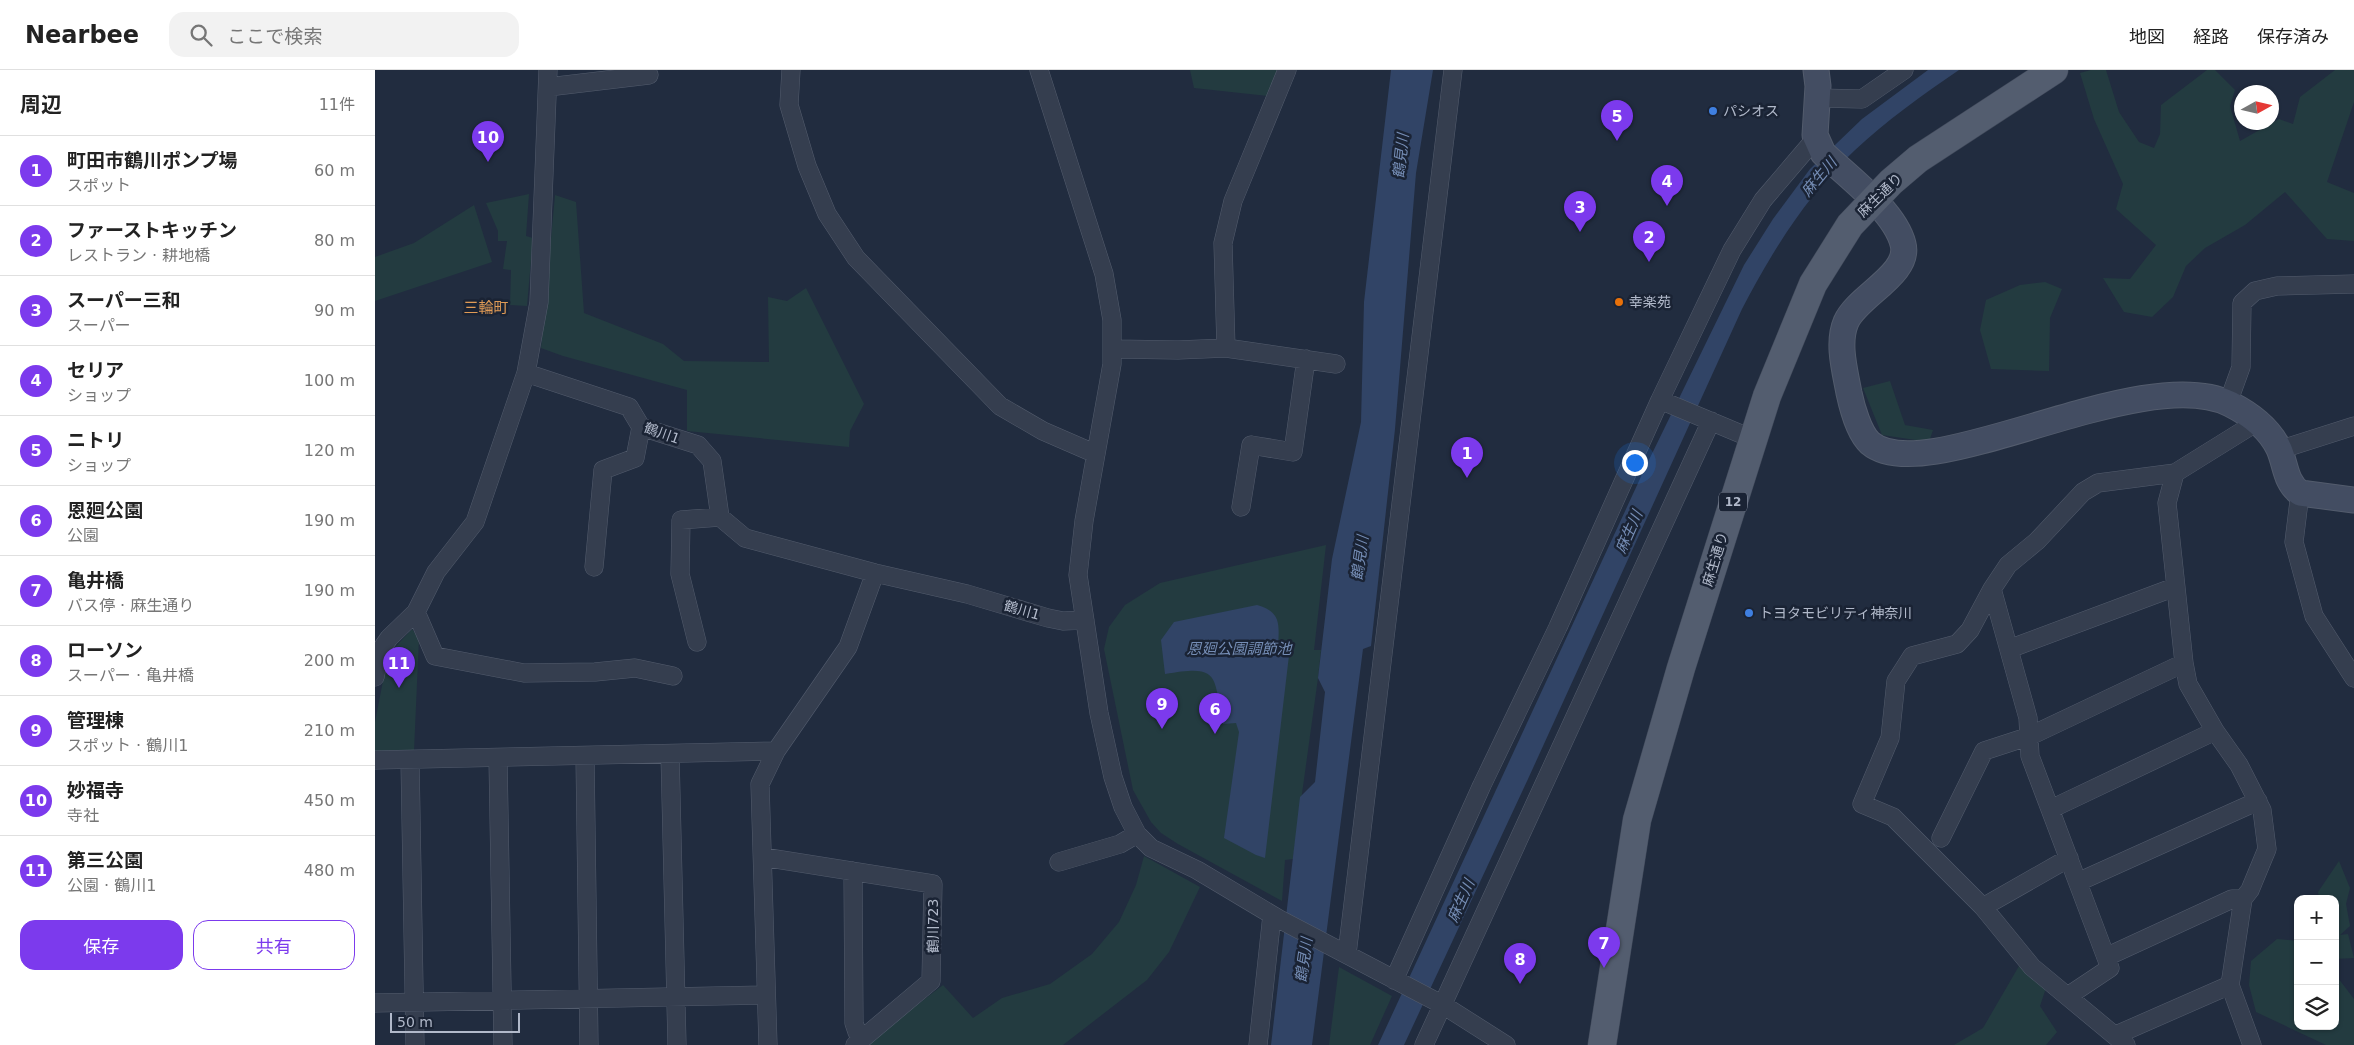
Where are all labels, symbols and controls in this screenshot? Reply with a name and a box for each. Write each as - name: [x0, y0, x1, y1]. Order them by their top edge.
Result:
- search box: [169, 12, 519, 57]
- text: Nearbee: [25, 21, 139, 49]
- icon: search: [187, 21, 215, 49]
- text: ここで検索: [227, 25, 322, 47]
- text: 地図: [2129, 26, 2165, 47]
- text: 経路: [2193, 26, 2229, 47]
- text: 保存済み: [2257, 26, 2329, 47]
- north arrow: [2234, 85, 2279, 130]
- text: 周辺: [20, 93, 62, 117]
- text: 11件: [319, 95, 355, 114]
- pin: 5: [1601, 100, 1633, 141]
- place label: パシオス: [1723, 103, 1779, 119]
- marker: パシオス: [1707, 105, 1719, 117]
- pin: 10: [472, 121, 504, 162]
- water label: 鶴見川: [1390, 131, 1413, 179]
- text: 町田市鶴川ポンプ場: [67, 149, 237, 171]
- water label: 麻生川: [1798, 152, 1842, 200]
- text: 1: [30, 161, 42, 180]
- text: 60 m: [314, 161, 355, 180]
- pin: 4: [1651, 165, 1683, 206]
- street label: 麻生通り: [1854, 170, 1906, 220]
- text: スポット: [67, 176, 131, 195]
- pin: 3: [1564, 191, 1596, 232]
- text: ファーストキッチン: [67, 219, 237, 241]
- pin: 2: [1633, 221, 1665, 262]
- text: 2: [30, 231, 42, 250]
- text: 80 m: [314, 231, 355, 250]
- text: レストラン · 耕地橋: [67, 246, 210, 265]
- text: スーパー三和: [67, 289, 181, 311]
- place label: 幸楽苑: [1629, 294, 1671, 310]
- marker: 幸楽苑: [1613, 296, 1625, 308]
- district label: 三輪町: [463, 299, 509, 317]
- text: 3: [30, 301, 42, 320]
- text: 90 m: [314, 301, 355, 320]
- text: スーパー: [67, 316, 131, 335]
- text: セリア: [67, 359, 124, 381]
- text: 4: [30, 371, 42, 390]
- text: 100 m: [304, 371, 355, 390]
- text: ショップ: [67, 386, 131, 405]
- street label: 鶴川1: [642, 419, 682, 447]
- text: ニトリ: [67, 429, 124, 451]
- pin: 1: [1451, 437, 1483, 478]
- text: 5: [30, 441, 42, 460]
- text: 120 m: [304, 441, 355, 460]
- your location: [1622, 450, 1648, 476]
- text: ショップ: [67, 456, 131, 475]
- road number: 12: [1719, 492, 1747, 512]
- text: 恩廻公園: [67, 499, 143, 521]
- water label: 麻生川: [1612, 506, 1647, 556]
- text: 6: [30, 511, 42, 530]
- text: 190 m: [304, 511, 355, 530]
- text: 公園: [67, 526, 99, 545]
- street label: 麻生通り: [1699, 530, 1731, 588]
- water label: 鶴見川: [1348, 532, 1372, 582]
- text: 亀井橋: [67, 569, 124, 591]
- text: 7: [30, 581, 42, 600]
- text: 190 m: [304, 581, 355, 600]
- text: バス停 · 麻生通り: [67, 596, 194, 615]
- street label: 鶴川1: [1002, 597, 1042, 623]
- place label: トヨタモビリティ神奈川: [1759, 605, 1912, 621]
- marker: トヨタモビリティ神奈川: [1743, 607, 1755, 619]
- text: ローソン: [67, 639, 143, 661]
- water label: 恩廻公園調節池: [1186, 640, 1293, 658]
- pin: 11: [383, 647, 415, 688]
- text: 8: [30, 651, 42, 670]
- text: 200 m: [304, 651, 355, 670]
- text: スーパー · 亀井橋: [67, 666, 194, 685]
- pin: 9: [1146, 688, 1178, 729]
- pin: 6: [1199, 693, 1231, 734]
- text: 管理棟: [67, 709, 124, 731]
- text: 9: [30, 721, 42, 740]
- text: 210 m: [304, 721, 355, 740]
- text: スポット · 鶴川1: [67, 736, 188, 755]
- text: 妙福寺: [67, 779, 124, 801]
- text: 10: [25, 791, 47, 810]
- text: 450 m: [304, 791, 355, 810]
- text: 寺社: [67, 806, 99, 825]
- text: 第三公園: [67, 849, 143, 871]
- text: 11: [25, 861, 47, 880]
- text: 480 m: [304, 861, 355, 880]
- water label: 麻生川: [1444, 875, 1479, 925]
- text: 公園 · 鶴川1: [67, 876, 156, 895]
- map controls: [2294, 895, 2339, 1030]
- button: +: [2294, 895, 2339, 940]
- street label: 鶴川723: [925, 899, 941, 953]
- button: 保存: [20, 920, 183, 970]
- button: 共有: [193, 920, 355, 970]
- pin: 7: [1588, 927, 1620, 968]
- water label: 鶴見川: [1292, 934, 1316, 984]
- button: −: [2294, 940, 2339, 985]
- pin: 8: [1504, 943, 1536, 984]
- button: layers: [2294, 985, 2339, 1030]
- scale bar: [390, 1010, 520, 1033]
- text: 50 m: [397, 1014, 433, 1030]

